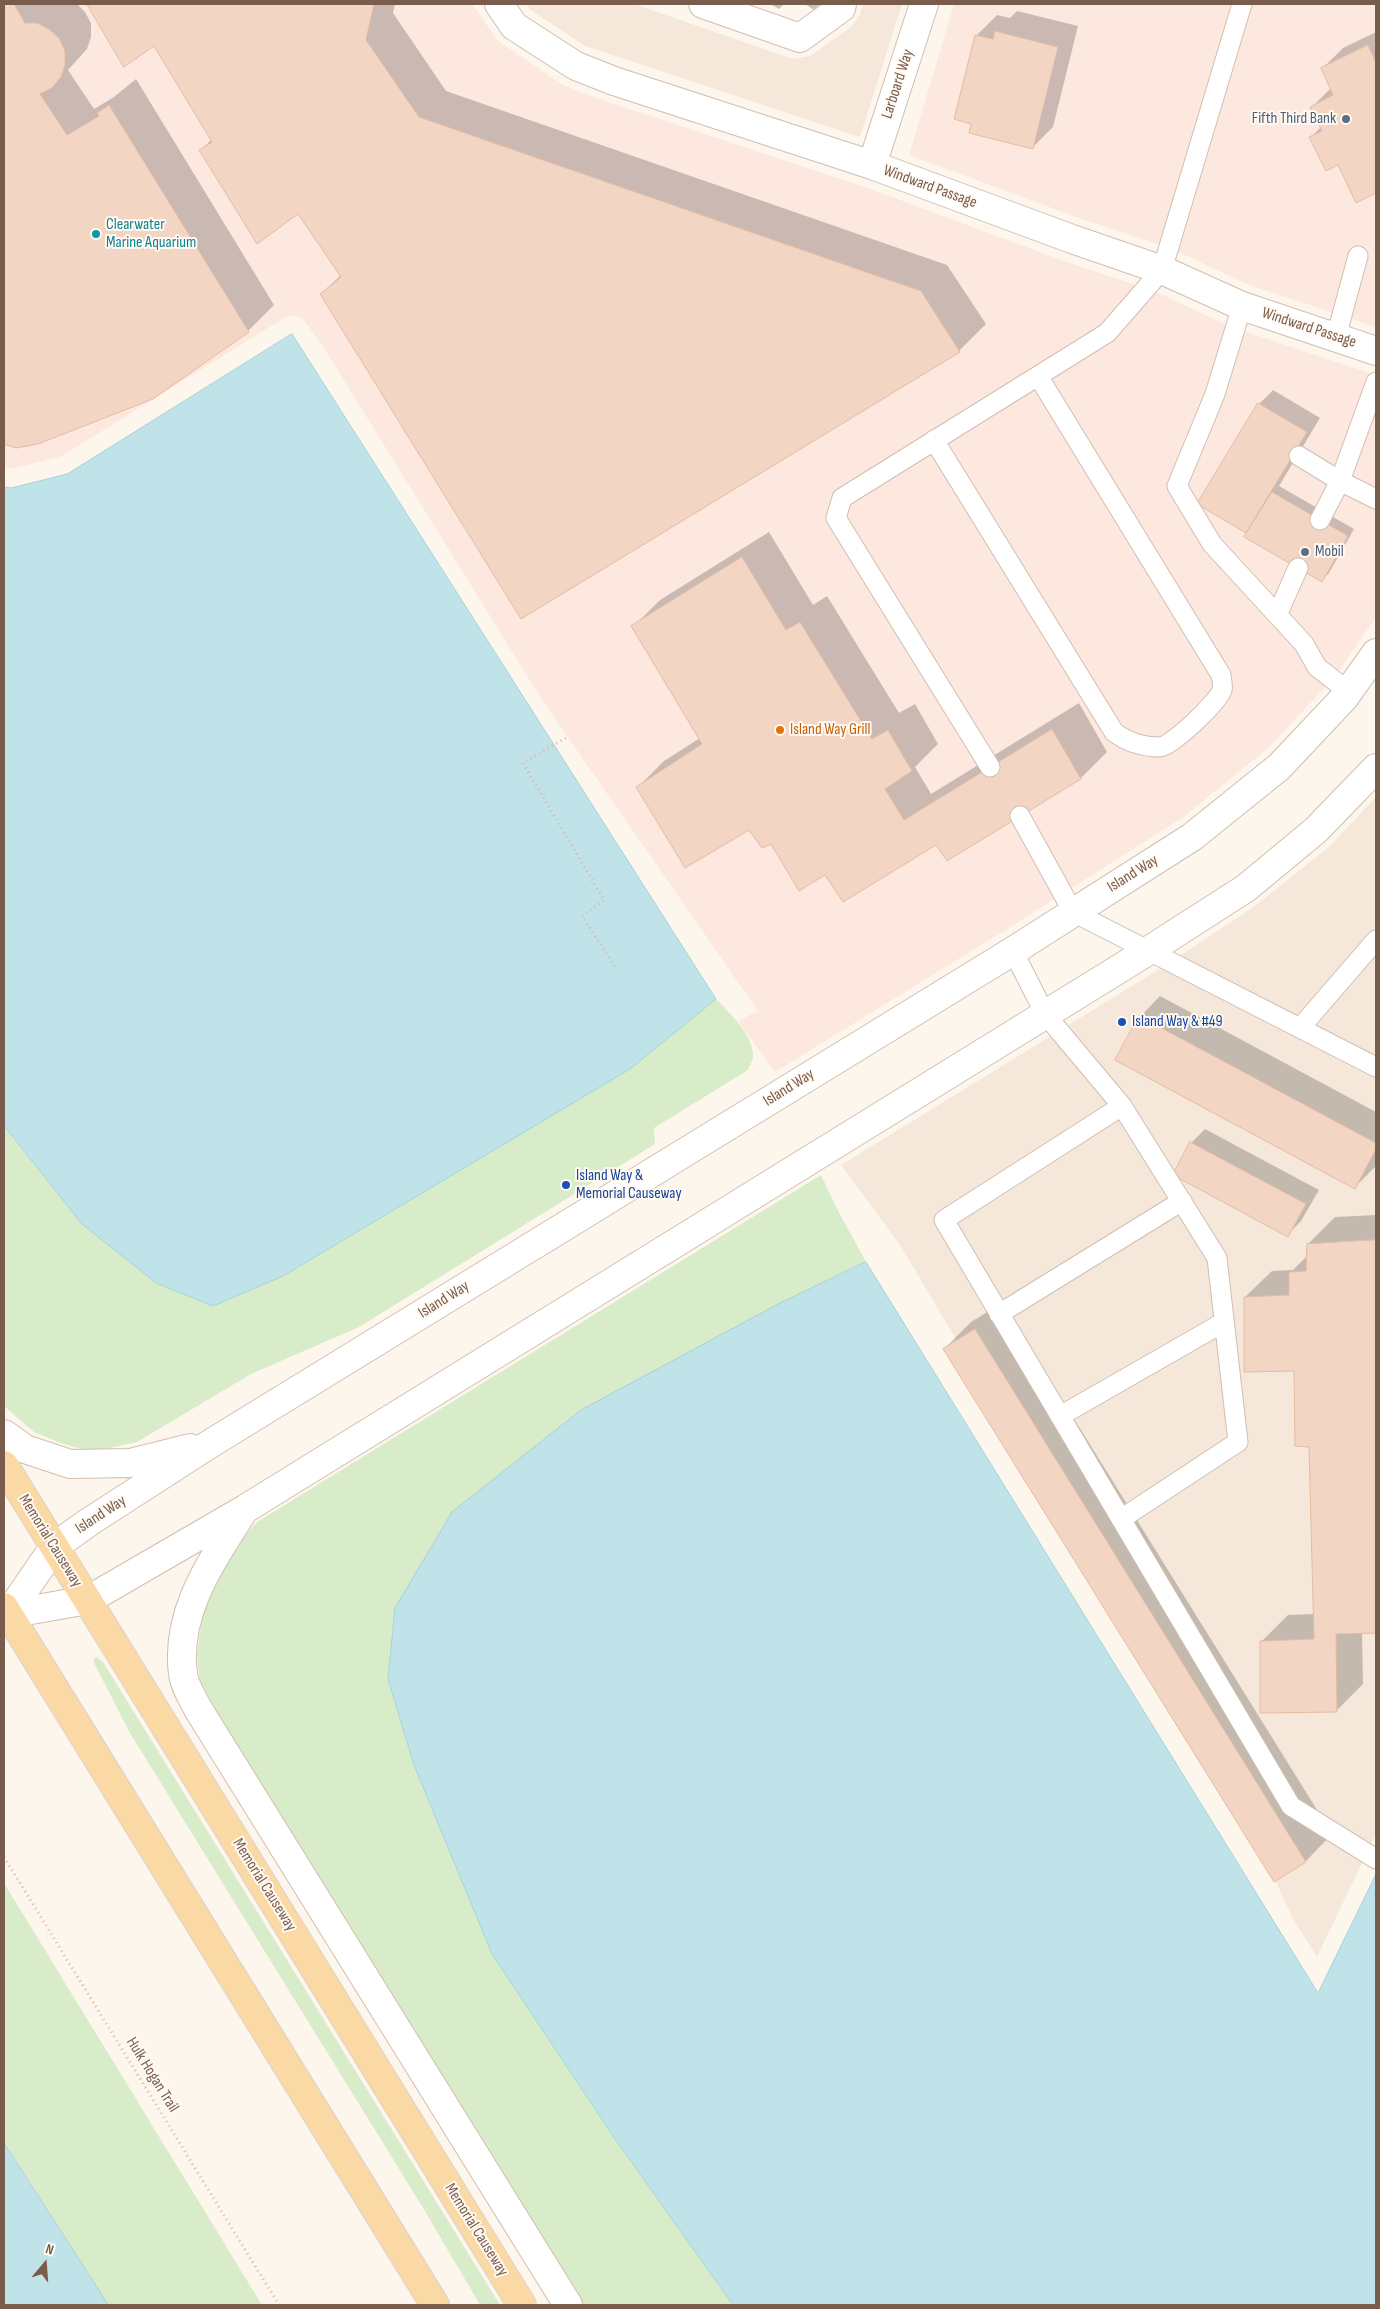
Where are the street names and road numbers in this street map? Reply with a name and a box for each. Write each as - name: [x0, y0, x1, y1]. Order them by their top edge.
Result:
- street label: Larboard Way: [878, 47, 918, 121]
- street label: Windward Passage: [881, 161, 979, 213]
- street label: Windward Passage: [1259, 304, 1359, 352]
- street label: Island Way: [1104, 851, 1162, 897]
- street label: Island Way: [760, 1065, 818, 1111]
- street label: Island Way: [415, 1277, 473, 1323]
- street label: Memorial Causeway: [14, 1491, 86, 1591]
- street label: Island Way: [72, 1492, 130, 1538]
- street label: Memorial Causeway: [228, 1835, 300, 1935]
- street label: Hulk Hogan Trail: [121, 2034, 183, 2116]
- street label: Memorial Causeway: [440, 2180, 512, 2280]

